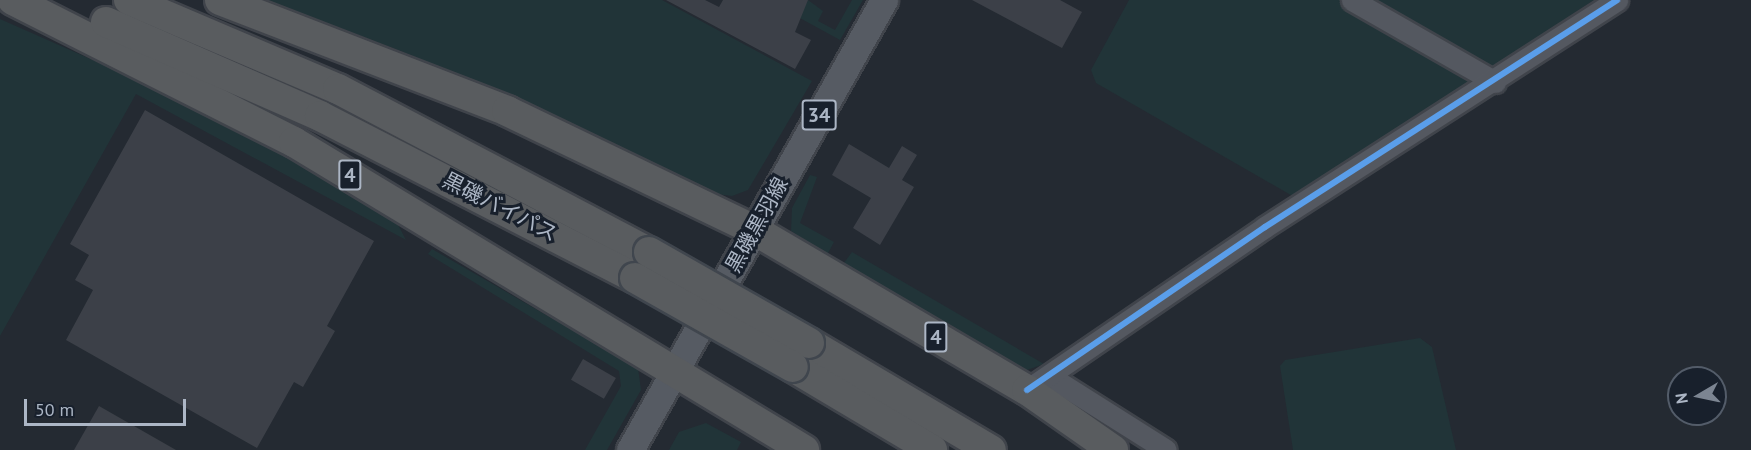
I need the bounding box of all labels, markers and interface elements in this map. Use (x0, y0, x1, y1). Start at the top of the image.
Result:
road number: 34 (801, 98, 837, 132)
road number: 4 (338, 158, 362, 192)
street label: 黒磯バイパス (438, 167, 562, 247)
street label: 黒磯黒羽線 (721, 173, 793, 277)
road number: 4 (924, 320, 948, 354)
north arrow (1667, 366, 1727, 426)
scale bar (27, 387, 189, 425)
text: N (1670, 392, 1692, 405)
text: 50 m (35, 398, 74, 421)

